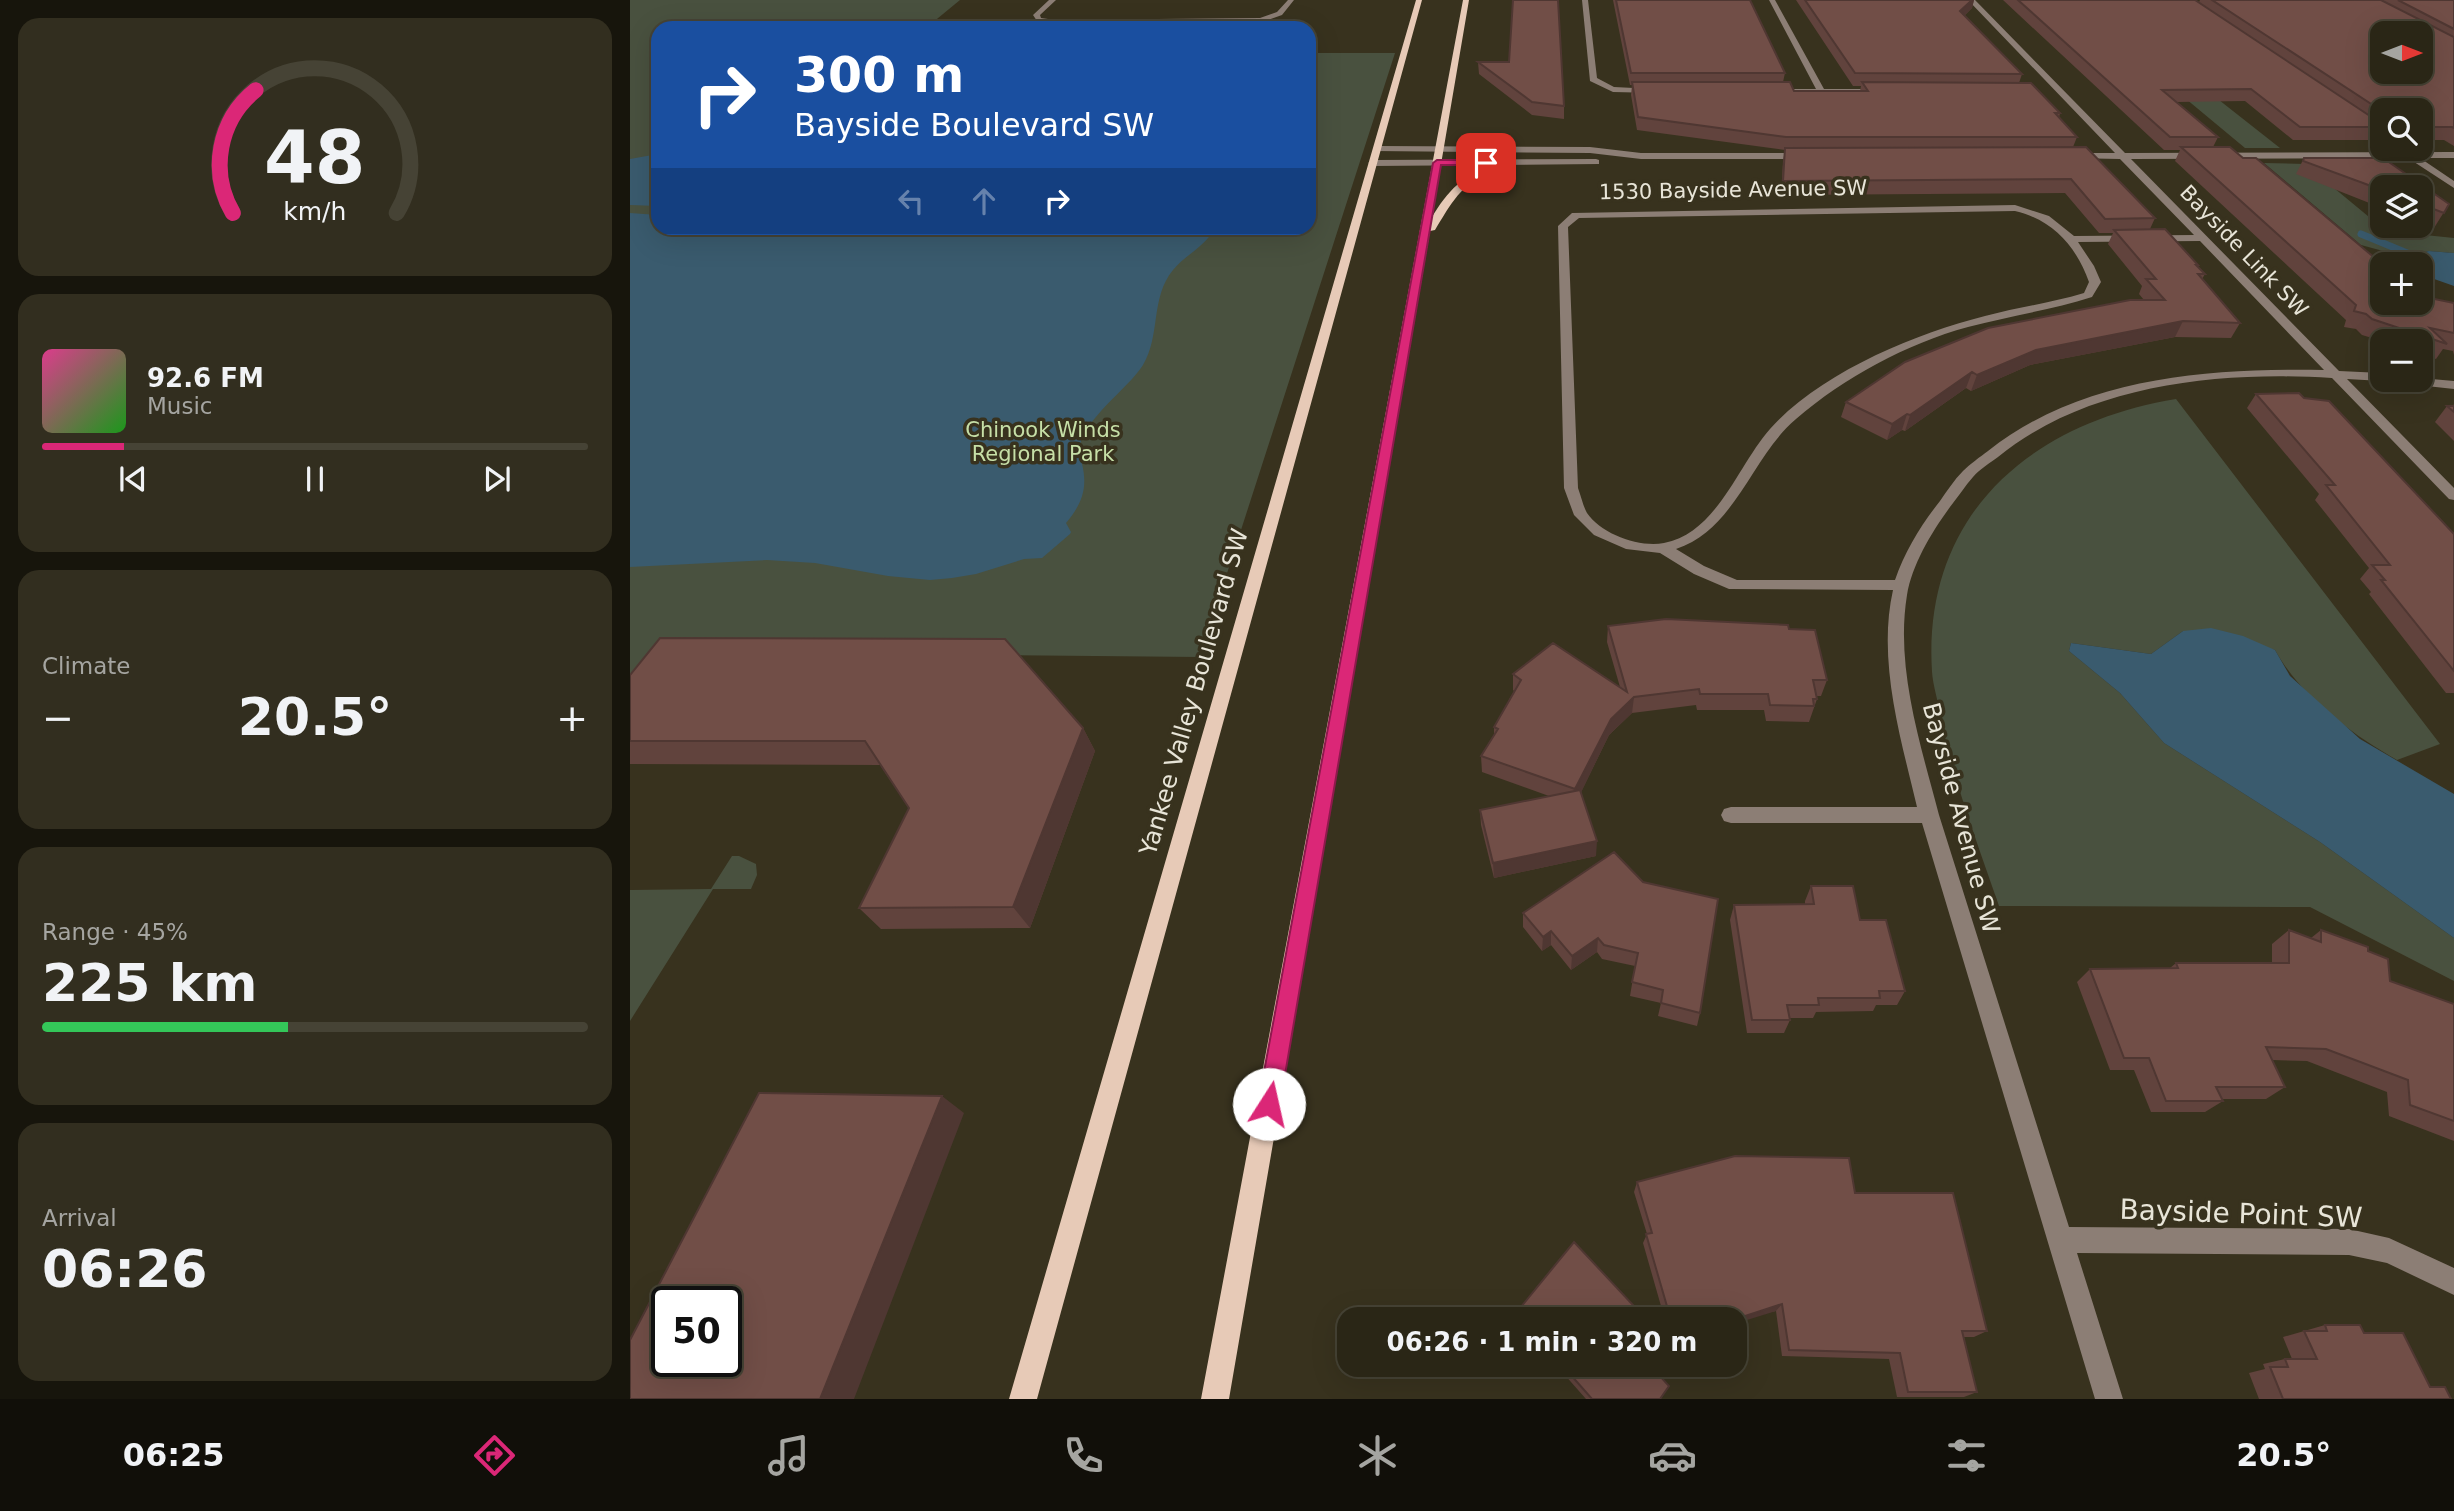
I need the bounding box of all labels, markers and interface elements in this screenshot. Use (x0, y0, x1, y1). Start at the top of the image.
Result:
north arrow (2370, 21, 2432, 84)
map controls (2370, 21, 2433, 392)
text: 300 m (794, 47, 964, 104)
icon: right (679, 49, 770, 140)
button: search (2370, 98, 2433, 161)
text: Bayside Boulevard SW (794, 106, 1154, 144)
text: 48 (264, 115, 366, 200)
pin (1456, 133, 1516, 193)
icon: arrive (1467, 144, 1505, 182)
button: layers (2370, 175, 2433, 238)
street label: 1530 Bayside Avenue SW (1599, 176, 1868, 204)
street label: Bayside Link SW (2175, 180, 2313, 322)
icon: left (892, 182, 930, 220)
icon: ahead (965, 182, 1003, 220)
icon: right (1038, 182, 1076, 220)
text: km/h (283, 197, 347, 226)
button: + (2370, 252, 2433, 315)
button: − (2370, 329, 2433, 392)
text: 92.6 FM (147, 363, 264, 393)
text: Music (147, 393, 212, 419)
park label: Chinook Winds Regional Park (965, 418, 1121, 466)
icon: previous (114, 460, 152, 498)
icon: pause (296, 460, 334, 498)
icon: next (478, 460, 516, 498)
street label: Yankee Valley Boulevard SW (1134, 525, 1254, 860)
text: Climate (42, 653, 131, 679)
text: 20.5° (238, 687, 392, 747)
text: − (42, 696, 74, 740)
text: + (556, 696, 588, 740)
street label: Bayside Avenue SW (1917, 699, 2005, 937)
text: Range · 45% (42, 919, 188, 945)
text: 225 km (42, 953, 257, 1013)
position arrow (1232, 1067, 1306, 1141)
street label: Bayside Point SW (2119, 1193, 2363, 1234)
text: Arrival (42, 1205, 117, 1231)
text: 06:26 (42, 1239, 208, 1299)
speed limit sign: 50 (651, 1286, 742, 1377)
text: 06:26 · 1 min · 320 m (1387, 1327, 1697, 1357)
icon: directions (470, 1431, 519, 1480)
icon: music (764, 1431, 813, 1480)
icon: phone (1059, 1431, 1108, 1480)
icon: climate (1353, 1431, 1402, 1480)
icon: car (1648, 1431, 1697, 1480)
icon: filters (1942, 1431, 1991, 1480)
text: 06:25 (123, 1436, 225, 1474)
text: 20.5° (2236, 1436, 2331, 1474)

